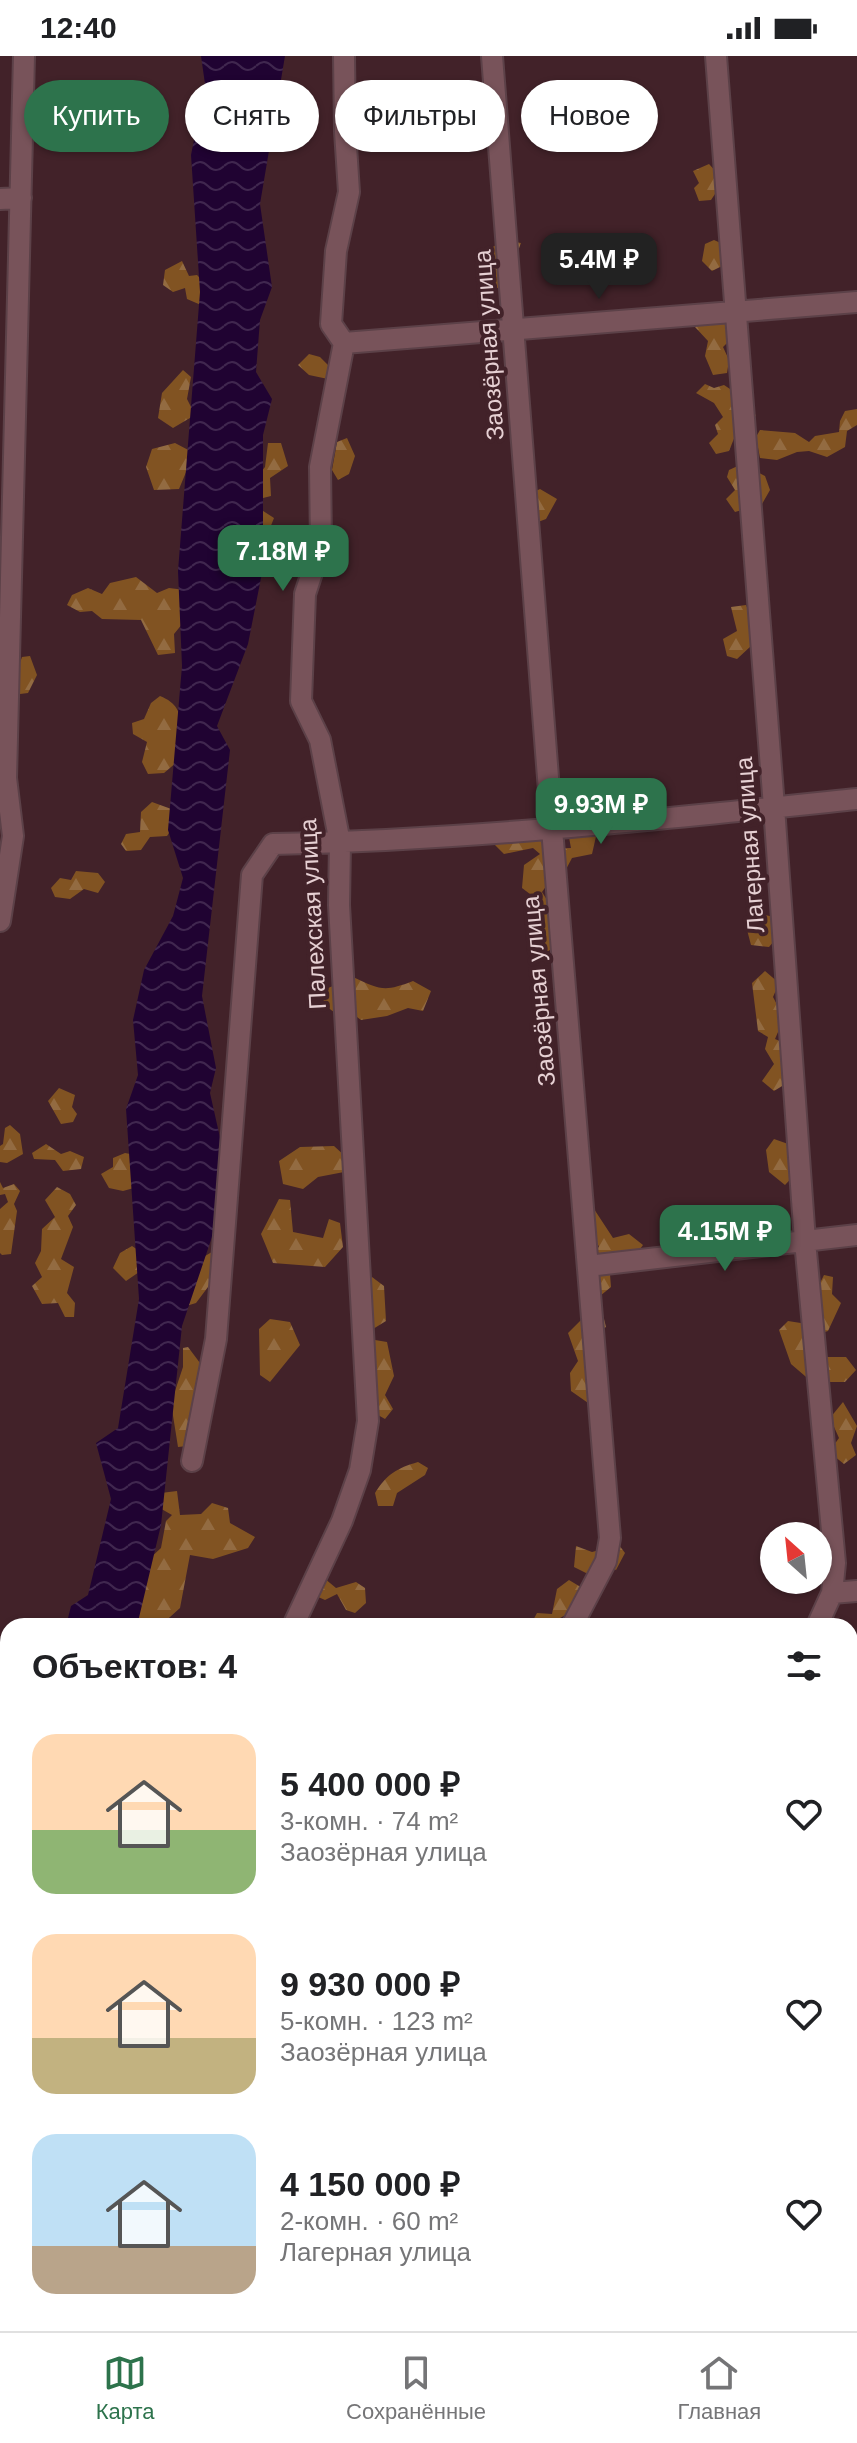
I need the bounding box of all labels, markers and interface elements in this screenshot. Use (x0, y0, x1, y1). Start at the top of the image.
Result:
text: 12:40 (40, 11, 117, 44)
chip: Купить (24, 80, 169, 152)
chip: Снять (185, 80, 319, 152)
chip: Фильтры (335, 80, 505, 152)
chip: Новое (521, 80, 658, 152)
pin: 5.4M ₽ (534, 233, 664, 301)
text: 5.4M ₽ (559, 244, 639, 274)
street label: Заозёрная улица (468, 248, 509, 441)
pin: 7.18M ₽ (209, 525, 357, 593)
text: 7.18M ₽ (236, 536, 330, 566)
street label: Лагерная улица (730, 756, 769, 934)
pin: 9.93M ₽ (527, 778, 675, 846)
text: 9.93M ₽ (554, 789, 648, 819)
street label: Палехская улица (294, 817, 331, 1010)
street label: Заозёрная улица (517, 894, 560, 1087)
pin: 4.15M ₽ (651, 1205, 799, 1273)
text: 4.15M ₽ (678, 1216, 772, 1246)
north arrow (760, 1522, 832, 1594)
map controls (760, 1522, 832, 1594)
icon: filters (782, 1644, 826, 1688)
text: Объектов: 4 (32, 1647, 237, 1685)
text: 5 400 000 ₽ (280, 1765, 461, 1803)
icon: home (96, 1766, 192, 1862)
icon: heart (782, 1792, 826, 1836)
text: 3-комн. · 74 m² (280, 1806, 458, 1836)
text: Заозёрная улица (280, 1837, 487, 1867)
text: 9 930 000 ₽ (280, 1965, 461, 2003)
icon: home (96, 1966, 192, 2062)
icon: heart (782, 1992, 826, 2036)
text: 5-комн. · 123 m² (280, 2006, 473, 2036)
text: Заозёрная улица (280, 2037, 487, 2067)
text: 4 150 000 ₽ (280, 2165, 461, 2203)
icon: home (96, 2166, 192, 2262)
icon: heart (782, 2192, 826, 2236)
text: 2-комн. · 60 m² (280, 2206, 458, 2236)
text: Лагерная улица (280, 2237, 471, 2267)
tab: Карта (96, 2351, 155, 2425)
tab: Сохранённые (346, 2351, 486, 2425)
tab: Главная (678, 2351, 761, 2425)

